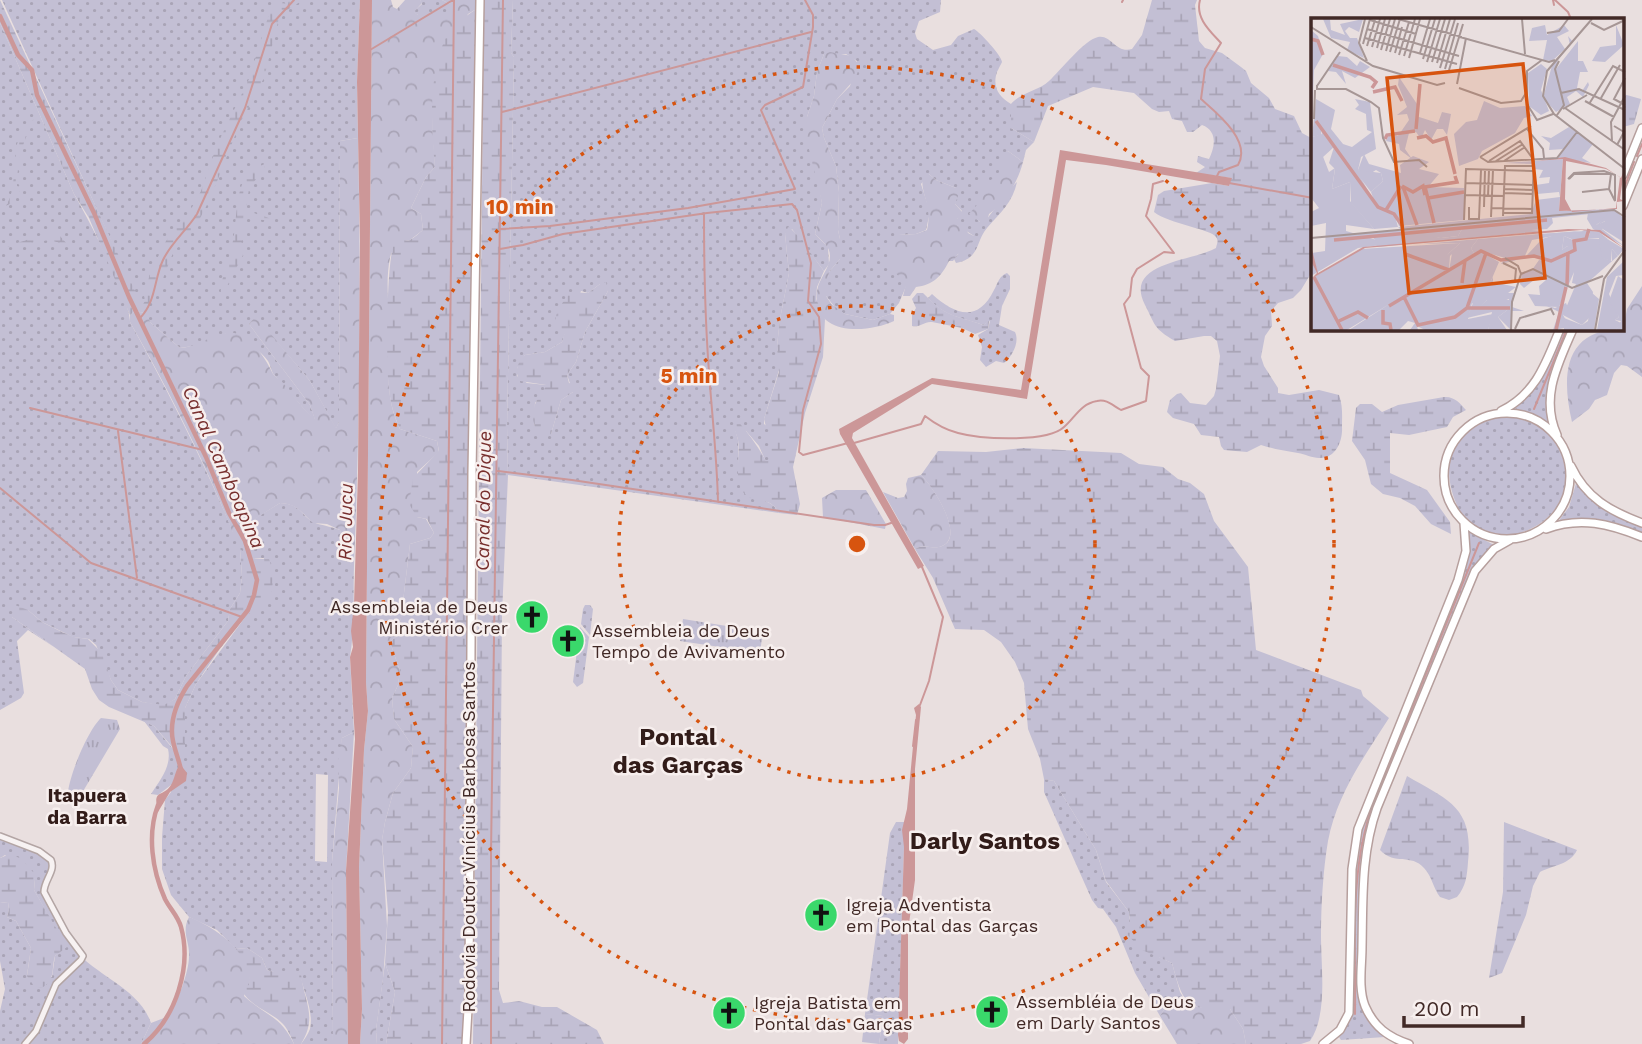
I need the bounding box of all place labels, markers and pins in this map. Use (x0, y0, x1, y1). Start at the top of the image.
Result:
centre of rings (845, 532, 869, 556)
place label: Assembleia de Deus Ministério Crer (330, 596, 508, 638)
church icon: Assembleia de Deus Ministério Crer (513, 598, 551, 636)
place label: Assembleia de Deus Tempo de Avivamento (592, 620, 785, 662)
church icon: Assembleia de Deus Tempo de Avivamento (549, 622, 587, 660)
place label: Igreja Adventista em Pontal das Garças (846, 894, 1038, 936)
church icon: Igreja Adventista em Pontal das Garças (802, 896, 840, 934)
place label: Assembléia de Deus em Darly Santos (1016, 991, 1194, 1033)
place label: Igreja Batista em Pontal das Garças (754, 992, 913, 1034)
church icon: Assembléia de Deus em Darly Santos (973, 993, 1011, 1031)
church icon: Igreja Batista em Pontal das Garças (710, 994, 748, 1032)

